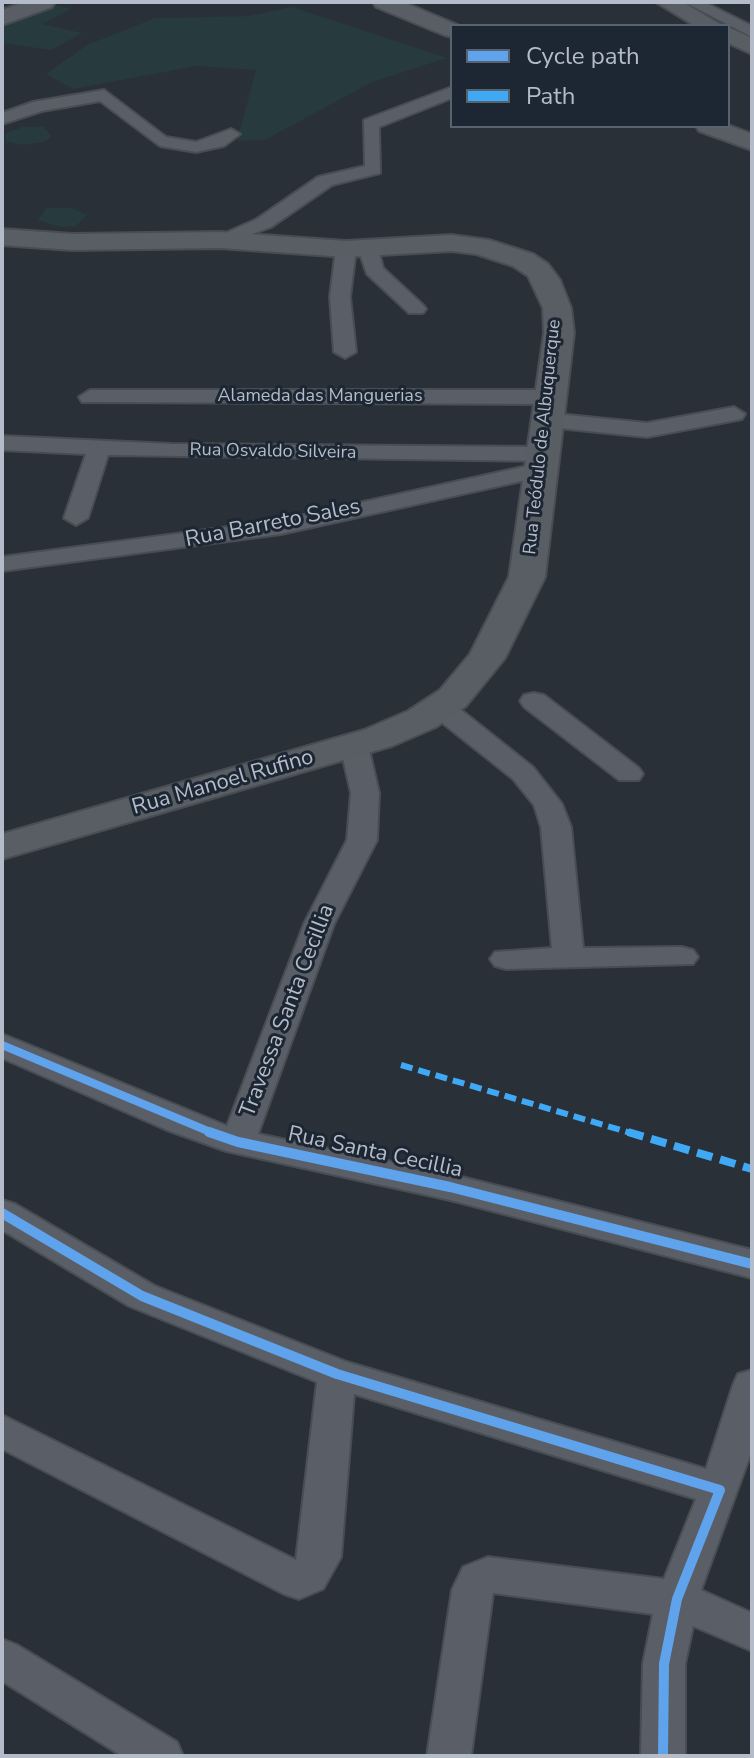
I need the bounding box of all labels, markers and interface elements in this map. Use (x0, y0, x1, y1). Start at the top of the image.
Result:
legend (450, 24, 730, 128)
text: Cycle path (526, 40, 640, 72)
text: Path (526, 80, 575, 112)
street label: Rua Teódulo de Albuquerque (520, 318, 566, 556)
street label: Alameda das Manguerias (217, 386, 423, 408)
street label: Rua Osvaldo Silveira (189, 440, 357, 464)
street label: Rua Barreto Sales (183, 494, 363, 554)
street label: Rua Manoel Rufino (129, 744, 317, 822)
street label: Travessa Santa Cecillia (235, 901, 341, 1121)
street label: Rua Santa Cecillia (285, 1122, 465, 1184)

